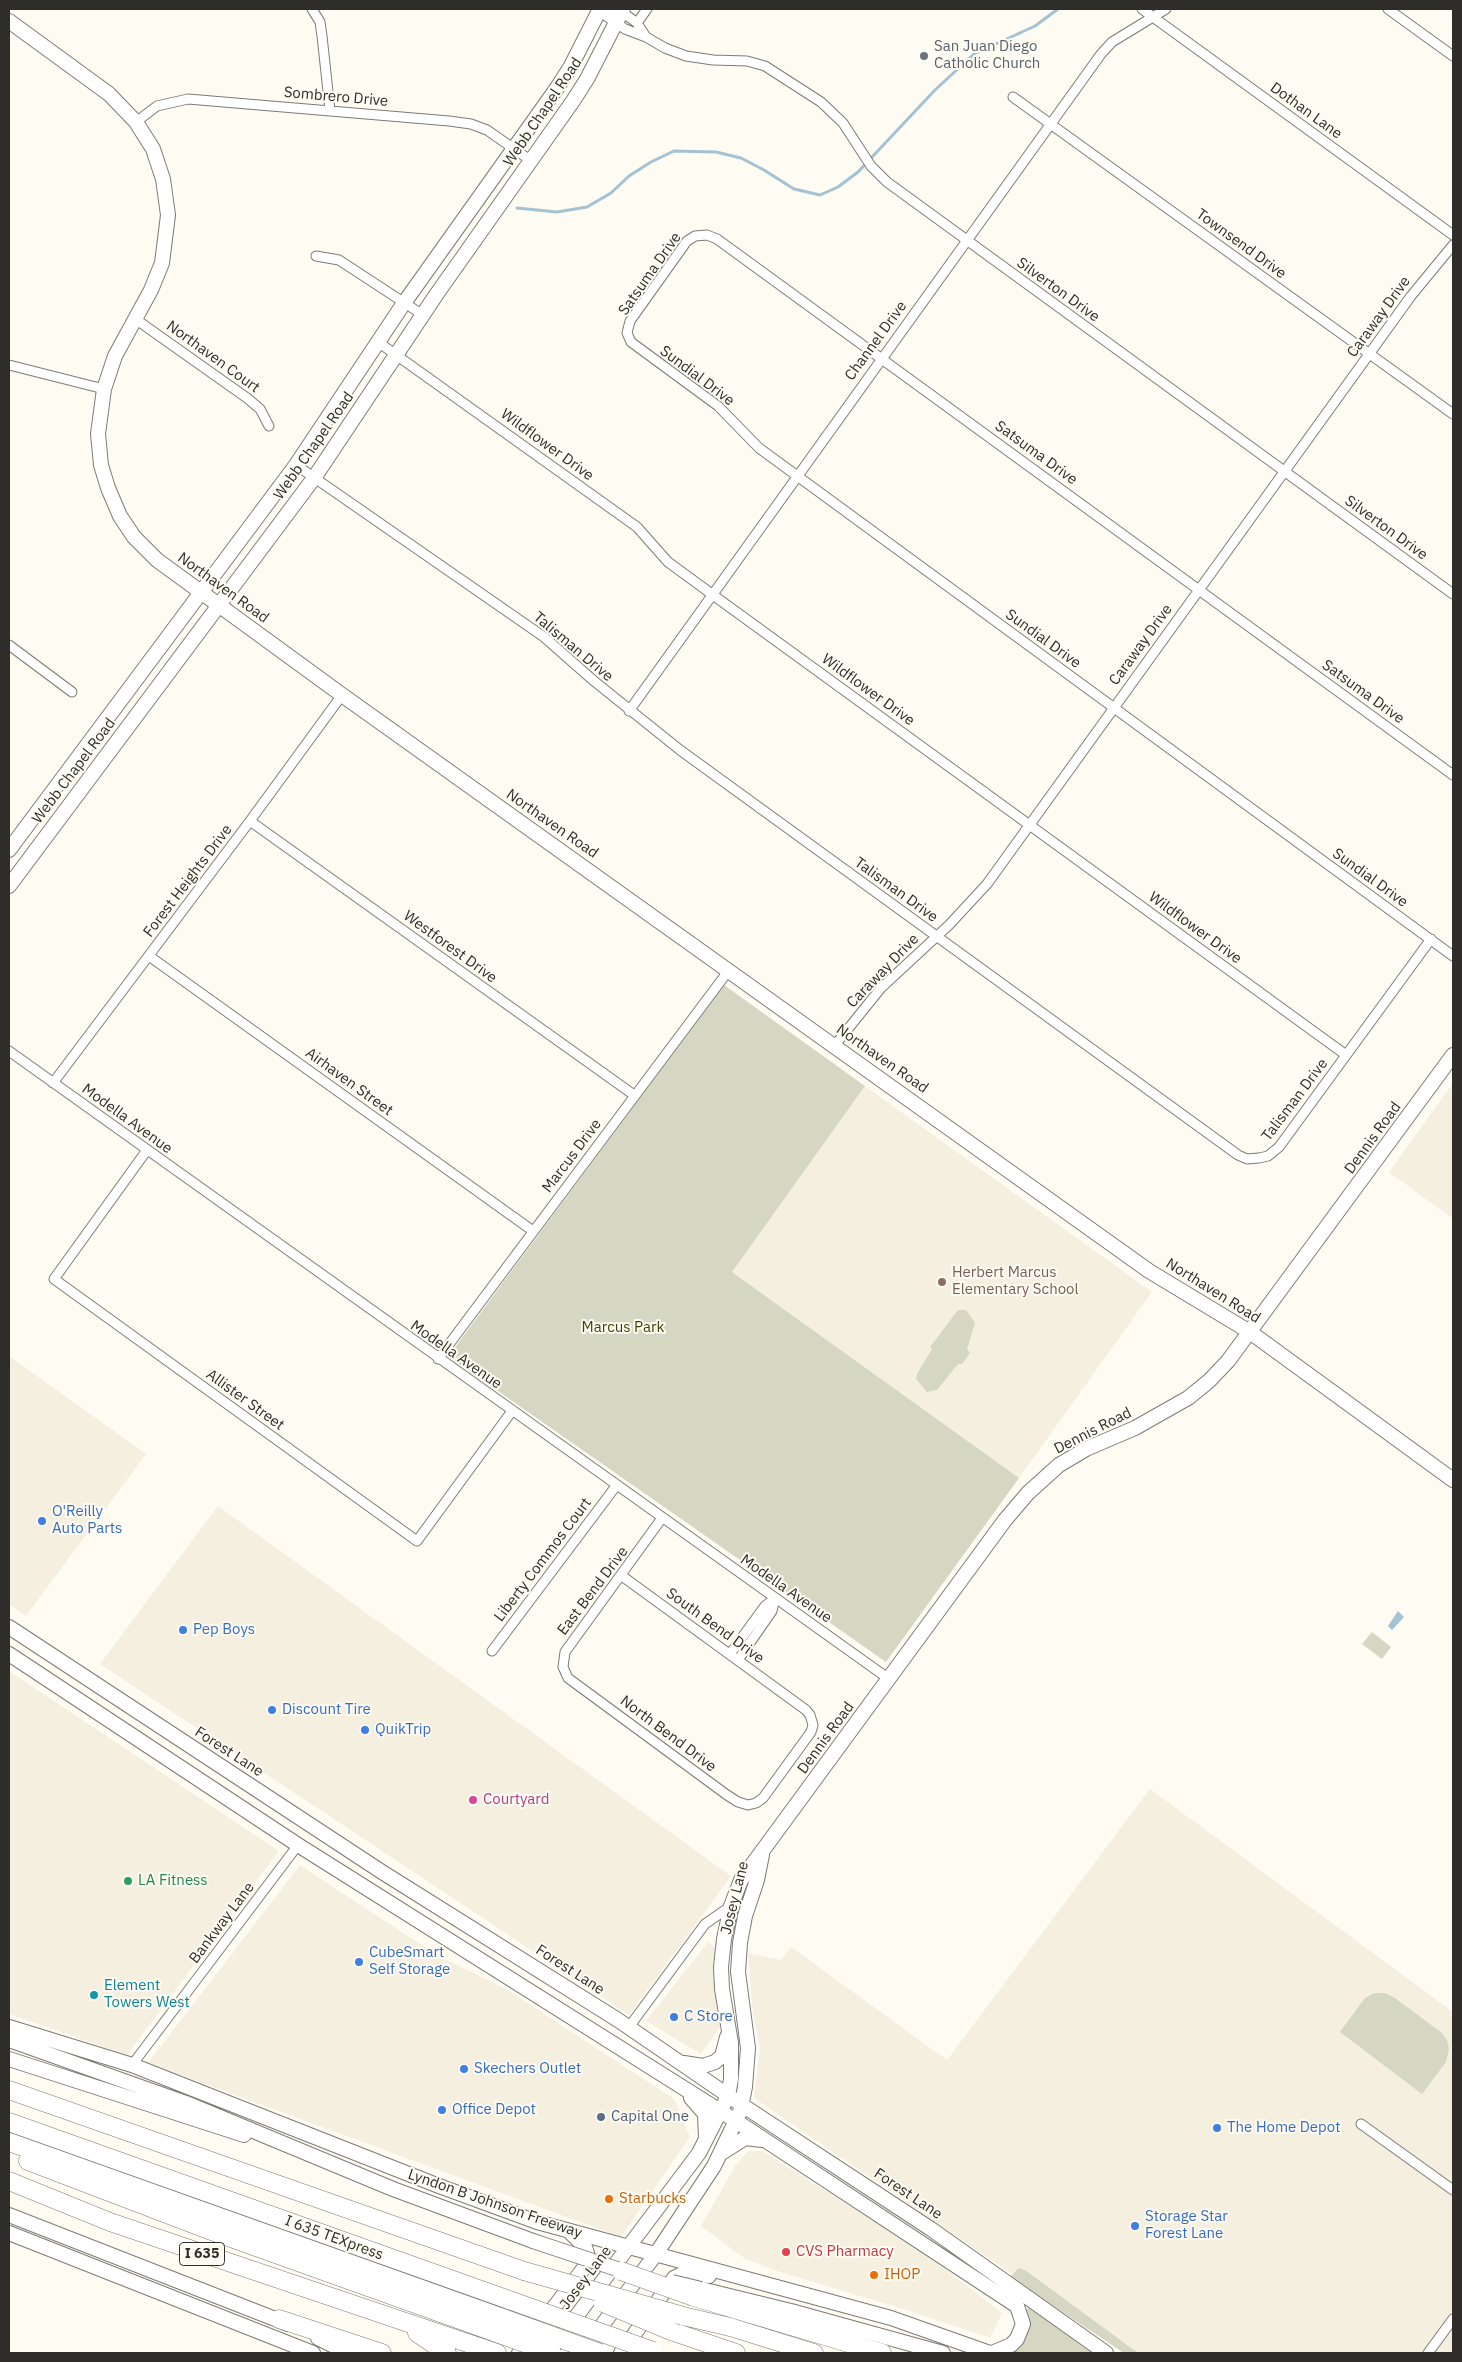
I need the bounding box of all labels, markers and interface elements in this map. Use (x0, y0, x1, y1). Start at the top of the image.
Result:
place label: San Juan Diego Catholic Church (934, 38, 1040, 73)
marker: San Juan Diego Catholic Church (918, 50, 930, 62)
street label: Webb Chapel Road (500, 54, 586, 170)
street label: Dothan Lane (1266, 79, 1346, 143)
street label: Sombrero Drive (283, 83, 389, 111)
street label: Townsend Drive (1192, 205, 1290, 283)
street label: Satsuma Drive (615, 229, 685, 319)
street label: Silverton Drive (1013, 254, 1103, 326)
street label: Caraway Drive (1344, 273, 1414, 361)
street label: Channel Drive (841, 298, 911, 384)
street label: Northaven Court (163, 317, 263, 397)
street label: Sundial Drive (656, 342, 738, 410)
street label: Webb Chapel Road (270, 389, 358, 503)
street label: Wildflower Drive (497, 405, 597, 485)
street label: Satsuma Drive (991, 417, 1081, 489)
street label: Silverton Drive (1341, 492, 1431, 564)
street label: Northaven Road (174, 549, 272, 627)
street label: Caraway Drive (1106, 601, 1176, 689)
street label: Sundial Drive (1002, 606, 1084, 672)
street label: Talisman Drive (529, 608, 617, 686)
street label: Wildflower Drive (818, 650, 918, 730)
street label: Satsuma Drive (1318, 656, 1408, 728)
street label: Webb Chapel Road (29, 715, 119, 827)
street label: Northaven Road (502, 786, 602, 862)
street label: Forest Heights Drive (140, 821, 236, 941)
street label: Sundial Drive (1329, 845, 1411, 911)
street label: Talisman Drive (851, 854, 941, 926)
street label: Wildflower Drive (1145, 888, 1245, 968)
street label: Westforest Drive (400, 907, 500, 987)
street label: Caraway Drive (843, 930, 923, 1012)
street label: Northaven Road (832, 1021, 932, 1097)
street label: Airhaven Street (302, 1044, 396, 1120)
street label: Talisman Drive (1258, 1055, 1332, 1145)
street label: Modella Avenue (78, 1080, 176, 1158)
street label: Dennis Road (1341, 1099, 1405, 1177)
street label: Marcus Drive (539, 1116, 605, 1196)
street label: Northaven Road (1162, 1255, 1264, 1327)
place label: Herbert Marcus Elementary School (952, 1264, 1079, 1299)
marker: Herbert Marcus Elementary School (936, 1276, 948, 1288)
street label: Modella Avenue (407, 1317, 505, 1393)
park label: Marcus Park (582, 1319, 664, 1337)
street label: Allister Street (202, 1366, 288, 1434)
street label: Dennis Road (1051, 1404, 1135, 1458)
street label: Liberty Commos Court (491, 1495, 595, 1625)
place label: O'Reilly Auto Parts (52, 1503, 122, 1538)
marker: O'Reilly Auto Parts (36, 1515, 48, 1527)
street label: East Bend Drive (554, 1543, 632, 1639)
street label: Modella Avenue (737, 1551, 835, 1627)
street label: South Bend Drive (663, 1584, 767, 1668)
place label: Pep Boys (193, 1621, 255, 1639)
marker: Pep Boys (177, 1624, 189, 1636)
street label: North Bend Drive (616, 1692, 720, 1776)
street label: Dennis Road (794, 1699, 858, 1777)
place label: Discount Tire (282, 1701, 371, 1719)
marker: Discount Tire (266, 1704, 278, 1716)
place label: QuikTrip (375, 1721, 431, 1739)
street label: Forest Lane (191, 1723, 267, 1781)
marker: QuikTrip (359, 1724, 371, 1736)
place label: Courtyard (483, 1791, 549, 1809)
marker: Courtyard (467, 1794, 479, 1806)
street label: Josey Lane (717, 1860, 753, 1936)
place label: LA Fitness (138, 1872, 208, 1890)
marker: LA Fitness (122, 1875, 134, 1887)
street label: Bankway Lane (186, 1879, 258, 1967)
street label: Forest Lane (532, 1941, 608, 1999)
place label: CubeSmart Self Storage (369, 1944, 450, 1979)
marker: CubeSmart Self Storage (353, 1956, 365, 1968)
place label: Element Towers West (104, 1977, 190, 2012)
marker: Element Towers West (88, 1989, 100, 2001)
place label: C Store (684, 2008, 733, 2026)
marker: C Store (668, 2011, 680, 2023)
place label: Skechers Outlet (474, 2060, 581, 2078)
marker: Skechers Outlet (458, 2063, 470, 2075)
place label: Office Depot (452, 2101, 536, 2119)
marker: Office Depot (436, 2104, 448, 2116)
place label: Capital One (611, 2108, 689, 2126)
marker: Capital One (595, 2111, 607, 2123)
place label: The Home Depot (1227, 2119, 1340, 2137)
marker: The Home Depot (1211, 2122, 1223, 2134)
street label: Forest Lane (870, 2165, 946, 2223)
street label: Lyndon B Johnson Freeway (406, 2166, 584, 2242)
place label: Starbucks (619, 2190, 686, 2208)
marker: Starbucks (603, 2193, 615, 2205)
place label: Storage Star Forest Lane (1145, 2208, 1228, 2243)
street label: I 635 TEXpress (282, 2212, 386, 2264)
marker: Storage Star Forest Lane (1129, 2220, 1141, 2232)
road number: I 635 (180, 2242, 224, 2266)
street label: Josey Lane (556, 2243, 616, 2313)
place label: CVS Pharmacy (796, 2243, 894, 2261)
marker: CVS Pharmacy (780, 2246, 792, 2258)
place label: IHOP (884, 2266, 920, 2284)
marker: IHOP (868, 2269, 880, 2281)

